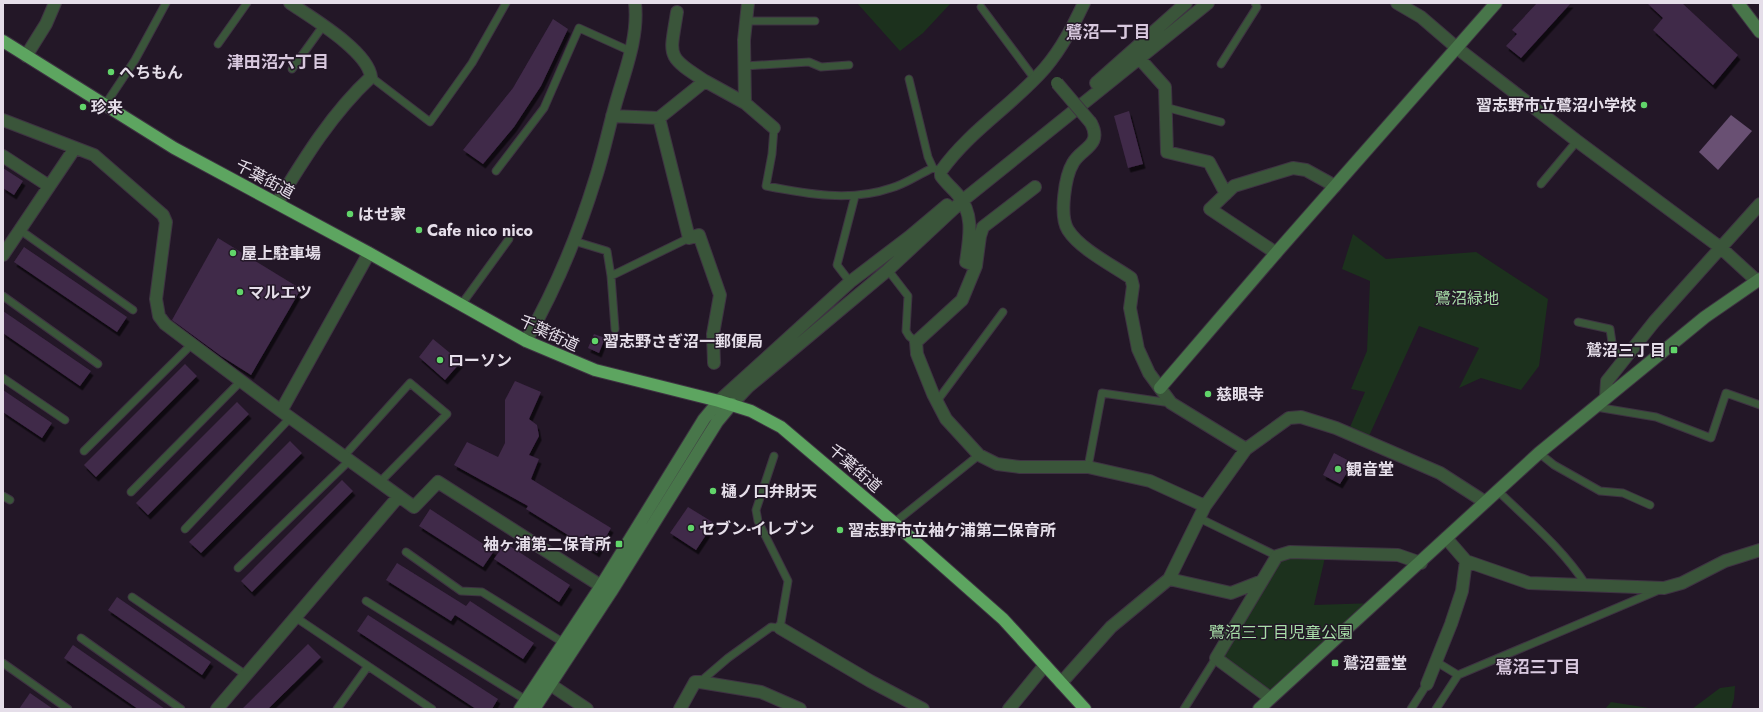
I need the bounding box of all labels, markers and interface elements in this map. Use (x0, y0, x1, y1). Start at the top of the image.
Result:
district label: 鷺沼一丁目 (1066, 20, 1151, 44)
district label: 津田沼六丁目 (227, 50, 329, 74)
place label: へちもん (119, 61, 183, 84)
marker: へちもん (106, 67, 116, 77)
place label: 習志野市立鷺沼小学校 (1476, 94, 1636, 117)
place label: 珍来 (91, 96, 123, 119)
marker: 習志野市立鷺沼小学校 (1639, 100, 1649, 110)
marker: 珍来 (78, 102, 88, 112)
street label: 千葉街道 (231, 154, 299, 204)
place label: はせ家 (358, 203, 406, 226)
marker: はせ家 (345, 209, 355, 219)
place label: Cafe nico nico (427, 219, 533, 242)
marker: Cafe nico nico (414, 225, 424, 235)
place label: 屋上駐車場 (241, 242, 321, 265)
marker: 屋上駐車場 (228, 248, 238, 258)
place label: マルエツ (248, 281, 312, 304)
marker: マルエツ (235, 287, 245, 297)
park label: 鷺沼緑地 (1435, 287, 1499, 310)
street label: 千葉街道 (515, 309, 583, 357)
place label: 習志野さぎ沼一郵便局 (603, 330, 763, 353)
marker: 習志野さぎ沼一郵便局 (590, 336, 600, 346)
place label: 鷲沼三丁目 (1586, 339, 1666, 362)
marker: 鷲沼三丁目 (1669, 345, 1679, 355)
place label: ローソン (448, 349, 512, 372)
marker: ローソン (435, 355, 445, 365)
place label: 慈眼寺 (1216, 383, 1264, 406)
marker: 慈眼寺 (1203, 389, 1213, 399)
street label: 千葉街道 (823, 438, 887, 498)
place label: 観音堂 (1346, 458, 1394, 481)
marker: 観音堂 (1333, 464, 1343, 474)
place label: 樋ノ口弁財天 (721, 480, 817, 503)
marker: 樋ノ口弁財天 (708, 486, 718, 496)
place label: セブン-イレブン (699, 517, 815, 540)
place label: 習志野市立袖ケ浦第二保育所 (848, 519, 1056, 542)
marker: セブン-イレブン (686, 523, 696, 533)
marker: 習志野市立袖ケ浦第二保育所 (835, 525, 845, 535)
place label: 袖ヶ浦第二保育所 (483, 533, 611, 556)
marker: 袖ヶ浦第二保育所 (614, 539, 624, 549)
park label: 鷺沼三丁目児童公園 (1209, 621, 1353, 644)
place label: 鷲沼霊堂 (1343, 652, 1407, 675)
district label: 鷺沼三丁目 (1496, 655, 1581, 679)
marker: 鷲沼霊堂 (1330, 658, 1340, 668)

